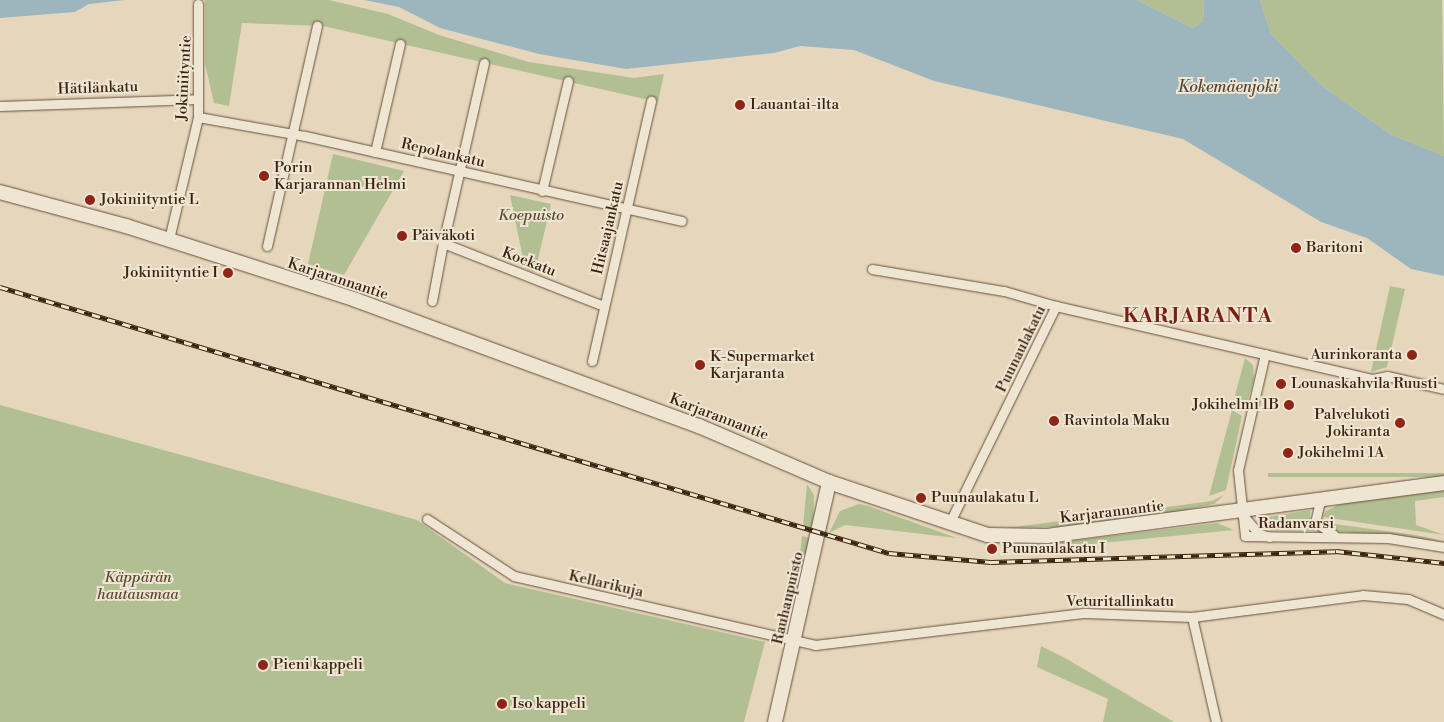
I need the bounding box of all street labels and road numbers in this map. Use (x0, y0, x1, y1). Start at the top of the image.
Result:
street label: Jokiniityntie (173, 35, 195, 121)
street label: Hätilänkatu (57, 78, 139, 98)
street label: Repolankatu (399, 135, 487, 171)
street label: Hitsaajankatu (589, 180, 627, 276)
street label: Koekatu (499, 243, 559, 281)
street label: Karjarannantie (285, 254, 391, 304)
street label: Puunaulakatu (992, 303, 1050, 395)
street label: Karjarannantie (667, 390, 771, 444)
street label: Karjarannantie (1059, 497, 1165, 527)
street label: Radanvarsi (1258, 515, 1334, 533)
street label: Rauhanpuisto (769, 550, 807, 646)
street label: Kellarikuja (567, 567, 645, 601)
street label: Veturitallinkatu (1066, 593, 1174, 611)

